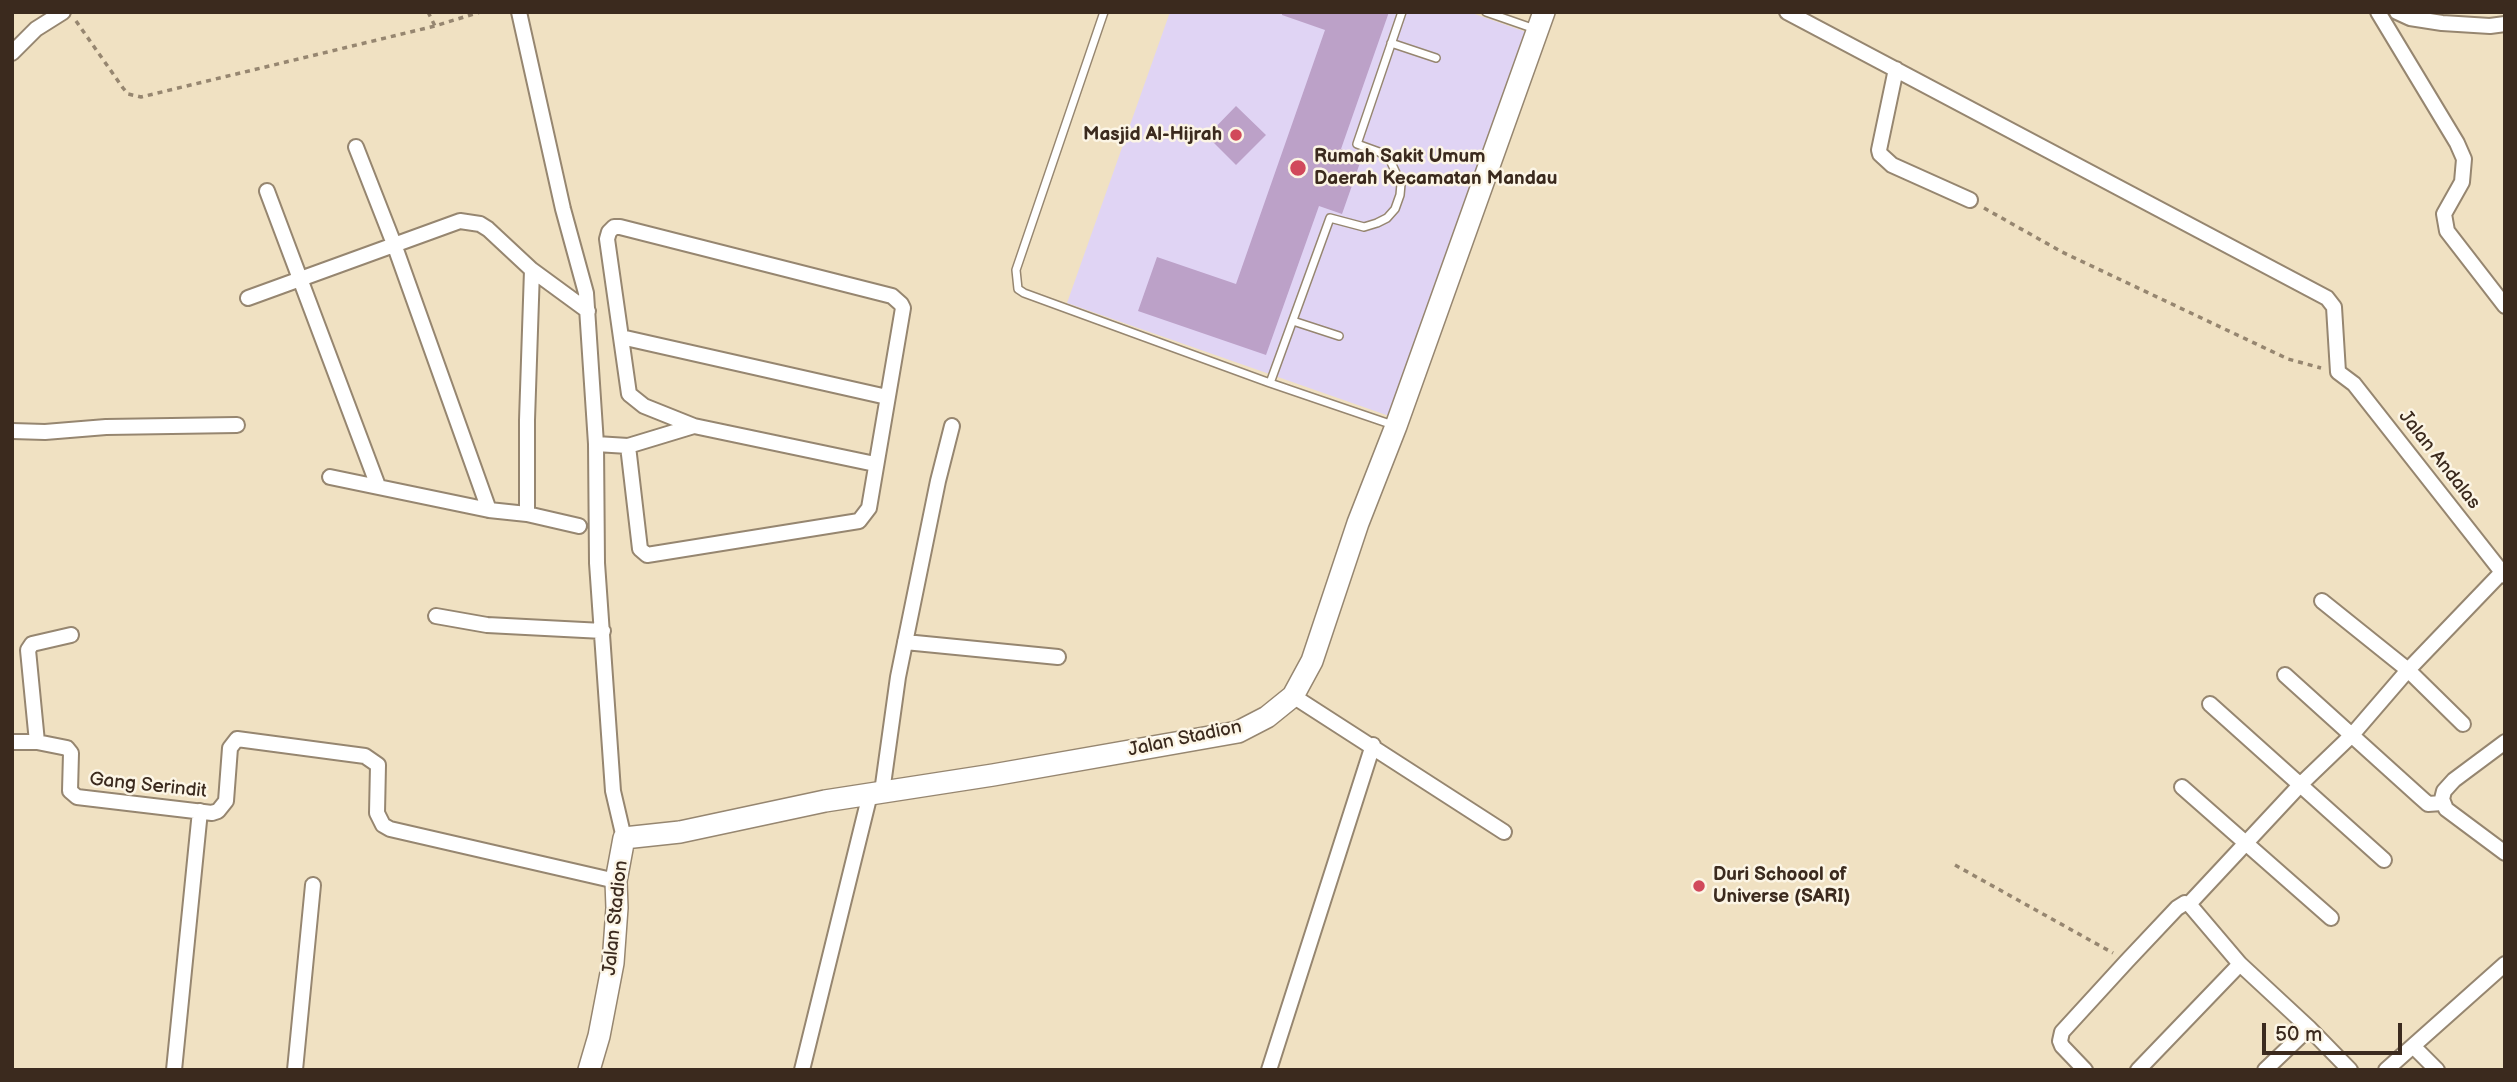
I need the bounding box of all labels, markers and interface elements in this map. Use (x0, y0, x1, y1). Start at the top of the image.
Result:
place label: Masjid Al-Hijrah (1083, 124, 1222, 146)
marker: Masjid Al-Hijrah (1228, 127, 1244, 143)
place label: Rumah Sakit Umum Daerah Kecamatan Mandau (1314, 146, 1557, 190)
marker: Rumah Sakit Umum Daerah Kecamatan Mandau (1288, 158, 1308, 178)
street label: Jalan Andalas (2393, 406, 2485, 514)
street label: Jalan Stadion (1126, 716, 1244, 762)
street label: Gang Serindit (88, 769, 208, 803)
street label: Jalan Stadion (599, 859, 633, 977)
place label: Duri Schoool of Universe (SARI) (1713, 864, 1850, 908)
marker: Duri Schoool of Universe (SARI) (1691, 878, 1707, 894)
scale bar (2265, 1009, 2405, 1052)
text: 50 m (2275, 1022, 2322, 1047)

